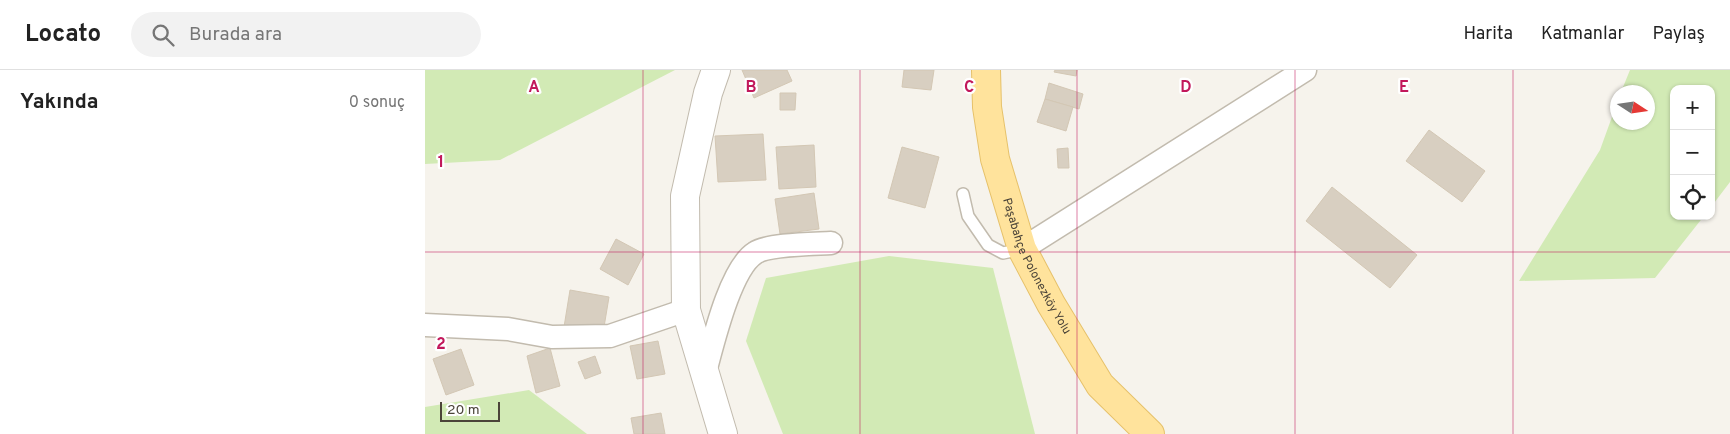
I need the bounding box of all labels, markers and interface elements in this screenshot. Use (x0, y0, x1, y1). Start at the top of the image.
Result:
search box (131, 12, 481, 57)
text: Locato (25, 20, 101, 50)
icon: search (149, 21, 177, 49)
text: Burada ara (189, 23, 282, 47)
text: Harita (1464, 23, 1513, 46)
text: Katmanlar (1541, 23, 1624, 46)
text: Paylaş (1652, 23, 1705, 46)
text: A (528, 78, 540, 98)
text: B (745, 78, 757, 98)
text: C (964, 78, 974, 98)
text: D (1180, 78, 1192, 98)
text: E (1399, 78, 1409, 98)
north arrow (1610, 85, 1655, 130)
map controls (1670, 85, 1715, 220)
button: + (1670, 85, 1715, 130)
text: Yakında (20, 89, 99, 116)
text: 0 sonuç (349, 93, 405, 113)
button: − (1670, 130, 1715, 175)
text: 1 (438, 153, 444, 173)
button: locate (1670, 175, 1715, 220)
street label: Paşabahçe Polonezköy Yolu (998, 196, 1074, 338)
text: 2 (436, 335, 446, 355)
scale bar (440, 399, 500, 422)
text: 20 m (447, 402, 480, 419)

